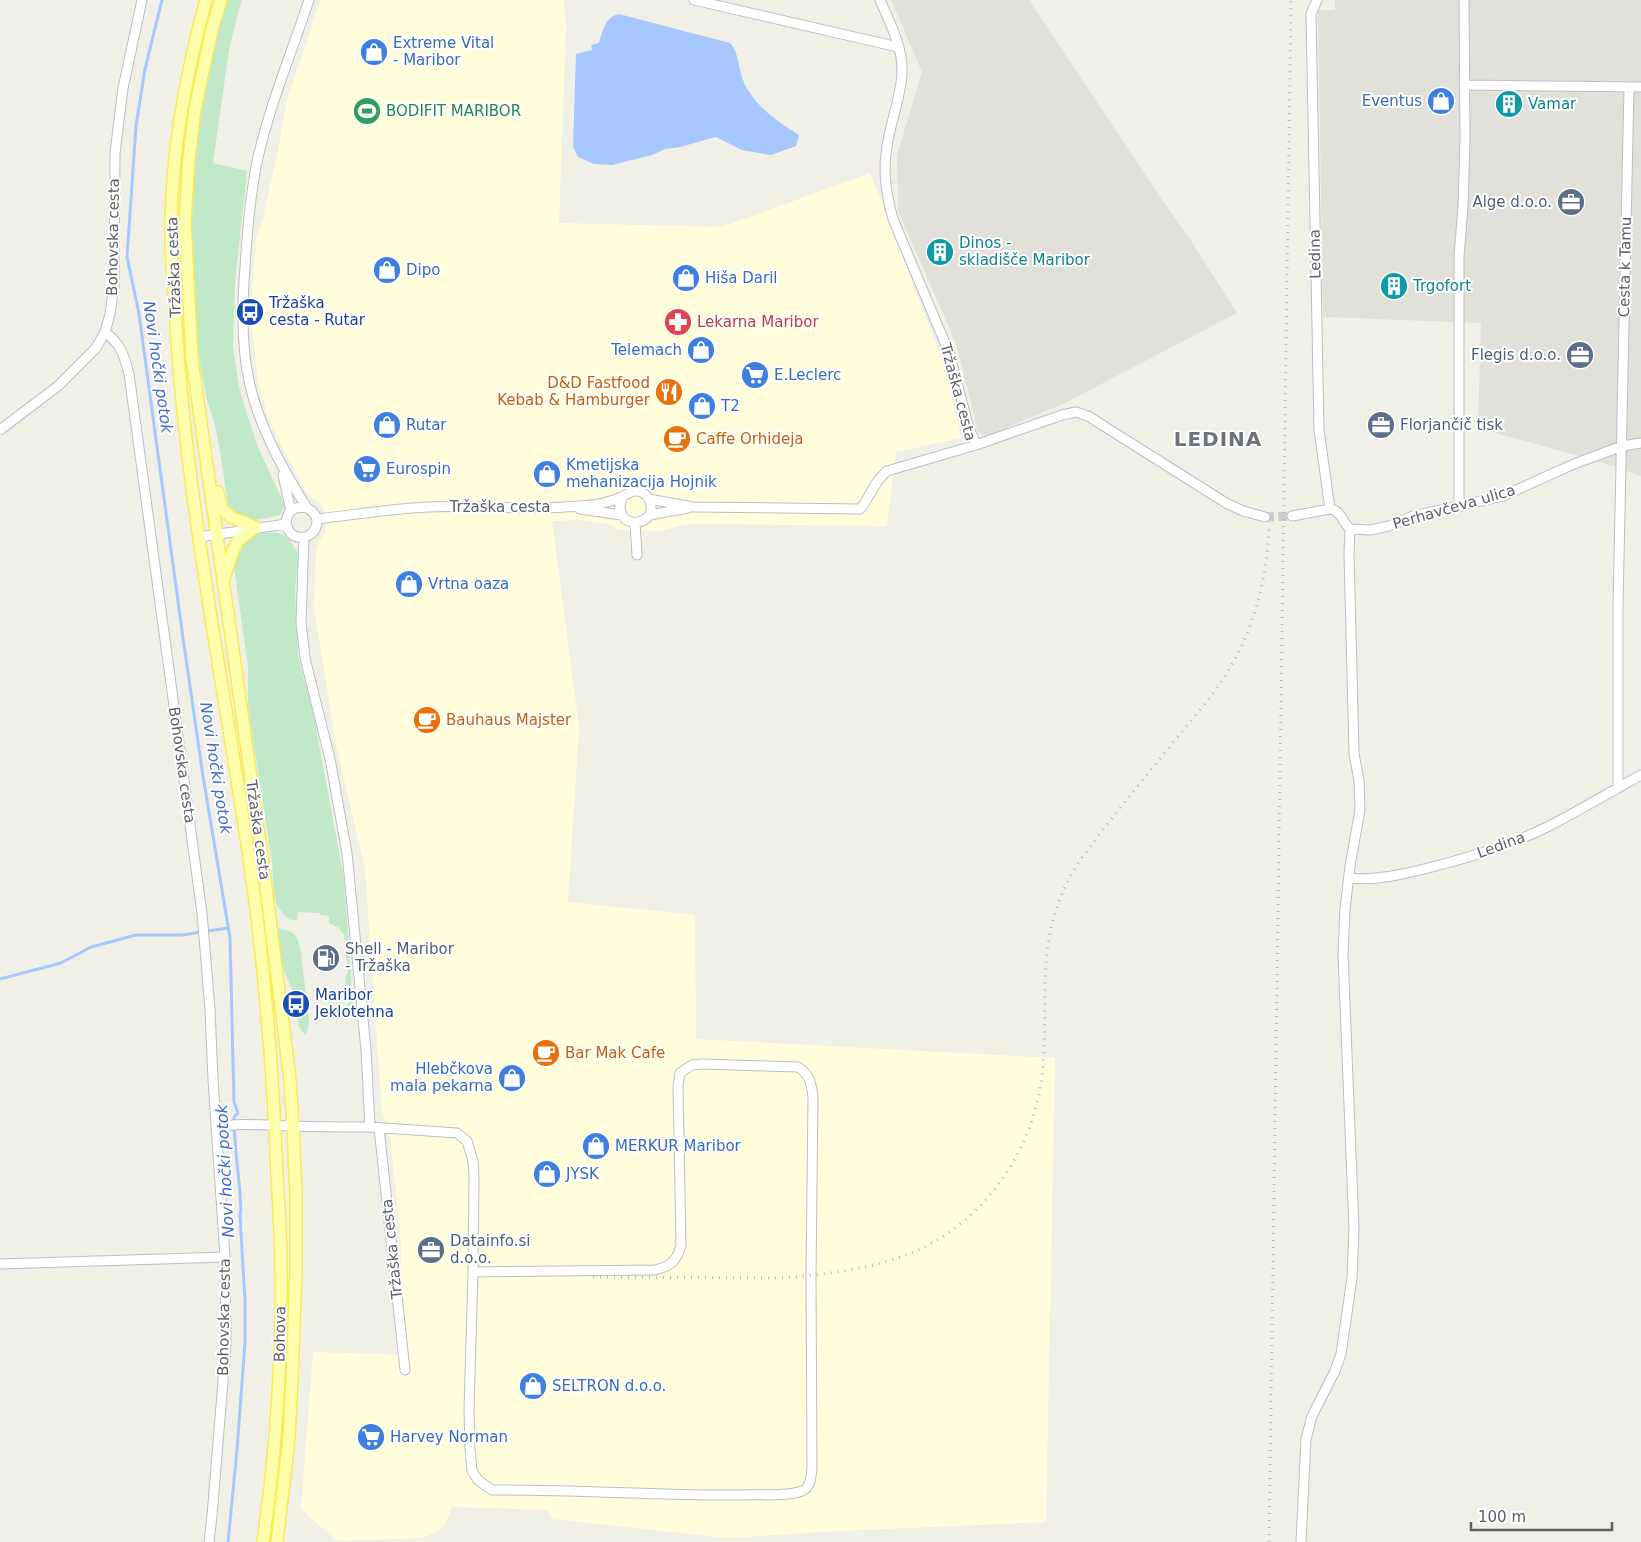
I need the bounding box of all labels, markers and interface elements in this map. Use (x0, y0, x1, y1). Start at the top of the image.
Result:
place label: Extreme Vital - Maribor (393, 34, 494, 69)
shop icon: Extreme Vital - Maribor (359, 37, 389, 67)
shop icon: Eventus (1426, 86, 1456, 116)
building icon: Vamar (1494, 89, 1524, 119)
place label: Eventus (1362, 92, 1422, 110)
place label: Vamar (1528, 95, 1577, 113)
sports icon: BODIFIT MARIBOR (352, 96, 382, 126)
place label: BODIFIT MARIBOR (386, 102, 521, 120)
street label: Bohovska cesta (103, 178, 123, 296)
office icon: Alge d.o.o. (1556, 187, 1586, 217)
place label: Alge d.o.o. (1472, 193, 1552, 211)
street label: Tržaška cesta (163, 216, 185, 319)
street label: Cesta k Tamu (1615, 216, 1635, 318)
street label: Ledina (1306, 229, 1324, 279)
place label: Dinos - skladišče Maribor (959, 234, 1091, 269)
building icon: Dinos - skladišče Maribor (925, 237, 955, 267)
shop icon: Dipo (372, 255, 402, 285)
place label: Dipo (406, 261, 440, 279)
shop icon: Hiša Daril (671, 263, 701, 293)
place label: Hiša Daril (705, 269, 777, 287)
building icon: Trgofort (1379, 271, 1409, 301)
place label: Trgofort (1412, 277, 1471, 295)
place label: Tržaška cesta - Rutar (268, 294, 366, 329)
bus stop icon: Tržaška cesta - Rutar (235, 297, 265, 327)
water label: Novi hočki potok (139, 300, 177, 435)
pharmacy icon: Lekarna Maribor (663, 307, 693, 337)
place label: Lekarna Maribor (697, 313, 819, 331)
shop icon: Telemach (686, 335, 716, 365)
street label: Tržaška cesta (936, 340, 980, 443)
office icon: Flegis d.o.o. (1565, 340, 1595, 370)
place label: Telemach (610, 341, 682, 359)
place label: Flegis d.o.o. (1471, 346, 1561, 364)
supermarket icon: E.Leclerc (740, 360, 770, 390)
place label: E.Leclerc (774, 366, 841, 384)
place label: D&D Fastfood Kebab & Hamburger (497, 374, 651, 409)
restaurant icon: D&D Fastfood Kebab & Hamburger (654, 377, 684, 407)
shop icon: T2 (687, 391, 717, 421)
place label: T2 (720, 397, 740, 415)
shop icon: Rutar (372, 410, 402, 440)
office icon: Florjančič tisk (1366, 410, 1396, 440)
place label: Rutar (406, 416, 447, 434)
place label: Florjančič tisk (1400, 416, 1503, 434)
cafe icon: Caffe Orhideja (662, 424, 692, 454)
district label: LEDINA (1174, 427, 1262, 451)
place label: Caffe Orhideja (696, 430, 804, 448)
supermarket icon: Eurospin (352, 454, 382, 484)
place label: Kmetijska mehanizacija Hojnik (566, 456, 717, 491)
shop icon: Kmetijska mehanizacija Hojnik (532, 459, 562, 489)
place label: Eurospin (386, 460, 451, 478)
street label: Perhavčeva ulica (1391, 481, 1517, 533)
street label: Tržaška cesta (449, 498, 550, 516)
shop icon: Vrtna oaza (394, 569, 424, 599)
place label: Vrtna oaza (428, 575, 509, 593)
water label: Novi hočki potok (196, 701, 236, 836)
cafe icon: Bauhaus Majster (412, 705, 442, 735)
street label: Bohovska cesta (165, 706, 199, 824)
place label: Bauhaus Majster (446, 711, 572, 729)
street label: Tržaška cesta (242, 778, 274, 881)
street label: Ledina (1475, 828, 1527, 862)
place label: Shell - Maribor - Tržaška (345, 940, 455, 975)
fuel station icon: Shell - Maribor - Tržaška (311, 943, 341, 973)
place label: Maribor Jeklotehna (314, 986, 394, 1021)
bus stop icon: Maribor Jeklotehna (281, 989, 311, 1019)
cafe icon: Bar Mak Cafe (531, 1038, 561, 1068)
place label: Bar Mak Cafe (565, 1044, 665, 1062)
place label: Hlebčkova mala pekarna (390, 1060, 493, 1095)
shop icon: Hlebčkova mala pekarna (497, 1063, 527, 1093)
water label: Novi hočki potok (212, 1103, 238, 1238)
shop icon: MERKUR Maribor (581, 1131, 611, 1161)
place label: MERKUR Maribor (615, 1137, 742, 1155)
shop icon: JYSK (532, 1159, 562, 1189)
place label: JYSK (565, 1165, 600, 1183)
street label: Tržaška cesta (378, 1198, 406, 1301)
place label: Datainfo.si d.o.o. (450, 1232, 530, 1267)
office icon: Datainfo.si d.o.o. (416, 1235, 446, 1265)
street label: Bohovska cesta (214, 1258, 234, 1376)
street label: Bohova (271, 1306, 289, 1362)
shop icon: SELTRON d.o.o. (518, 1371, 548, 1401)
place label: SELTRON d.o.o. (552, 1377, 666, 1395)
supermarket icon: Harvey Norman (356, 1422, 386, 1452)
place label: Harvey Norman (390, 1428, 508, 1446)
scale bar (1471, 1500, 1612, 1532)
text: 100 m (1478, 1508, 1526, 1526)

